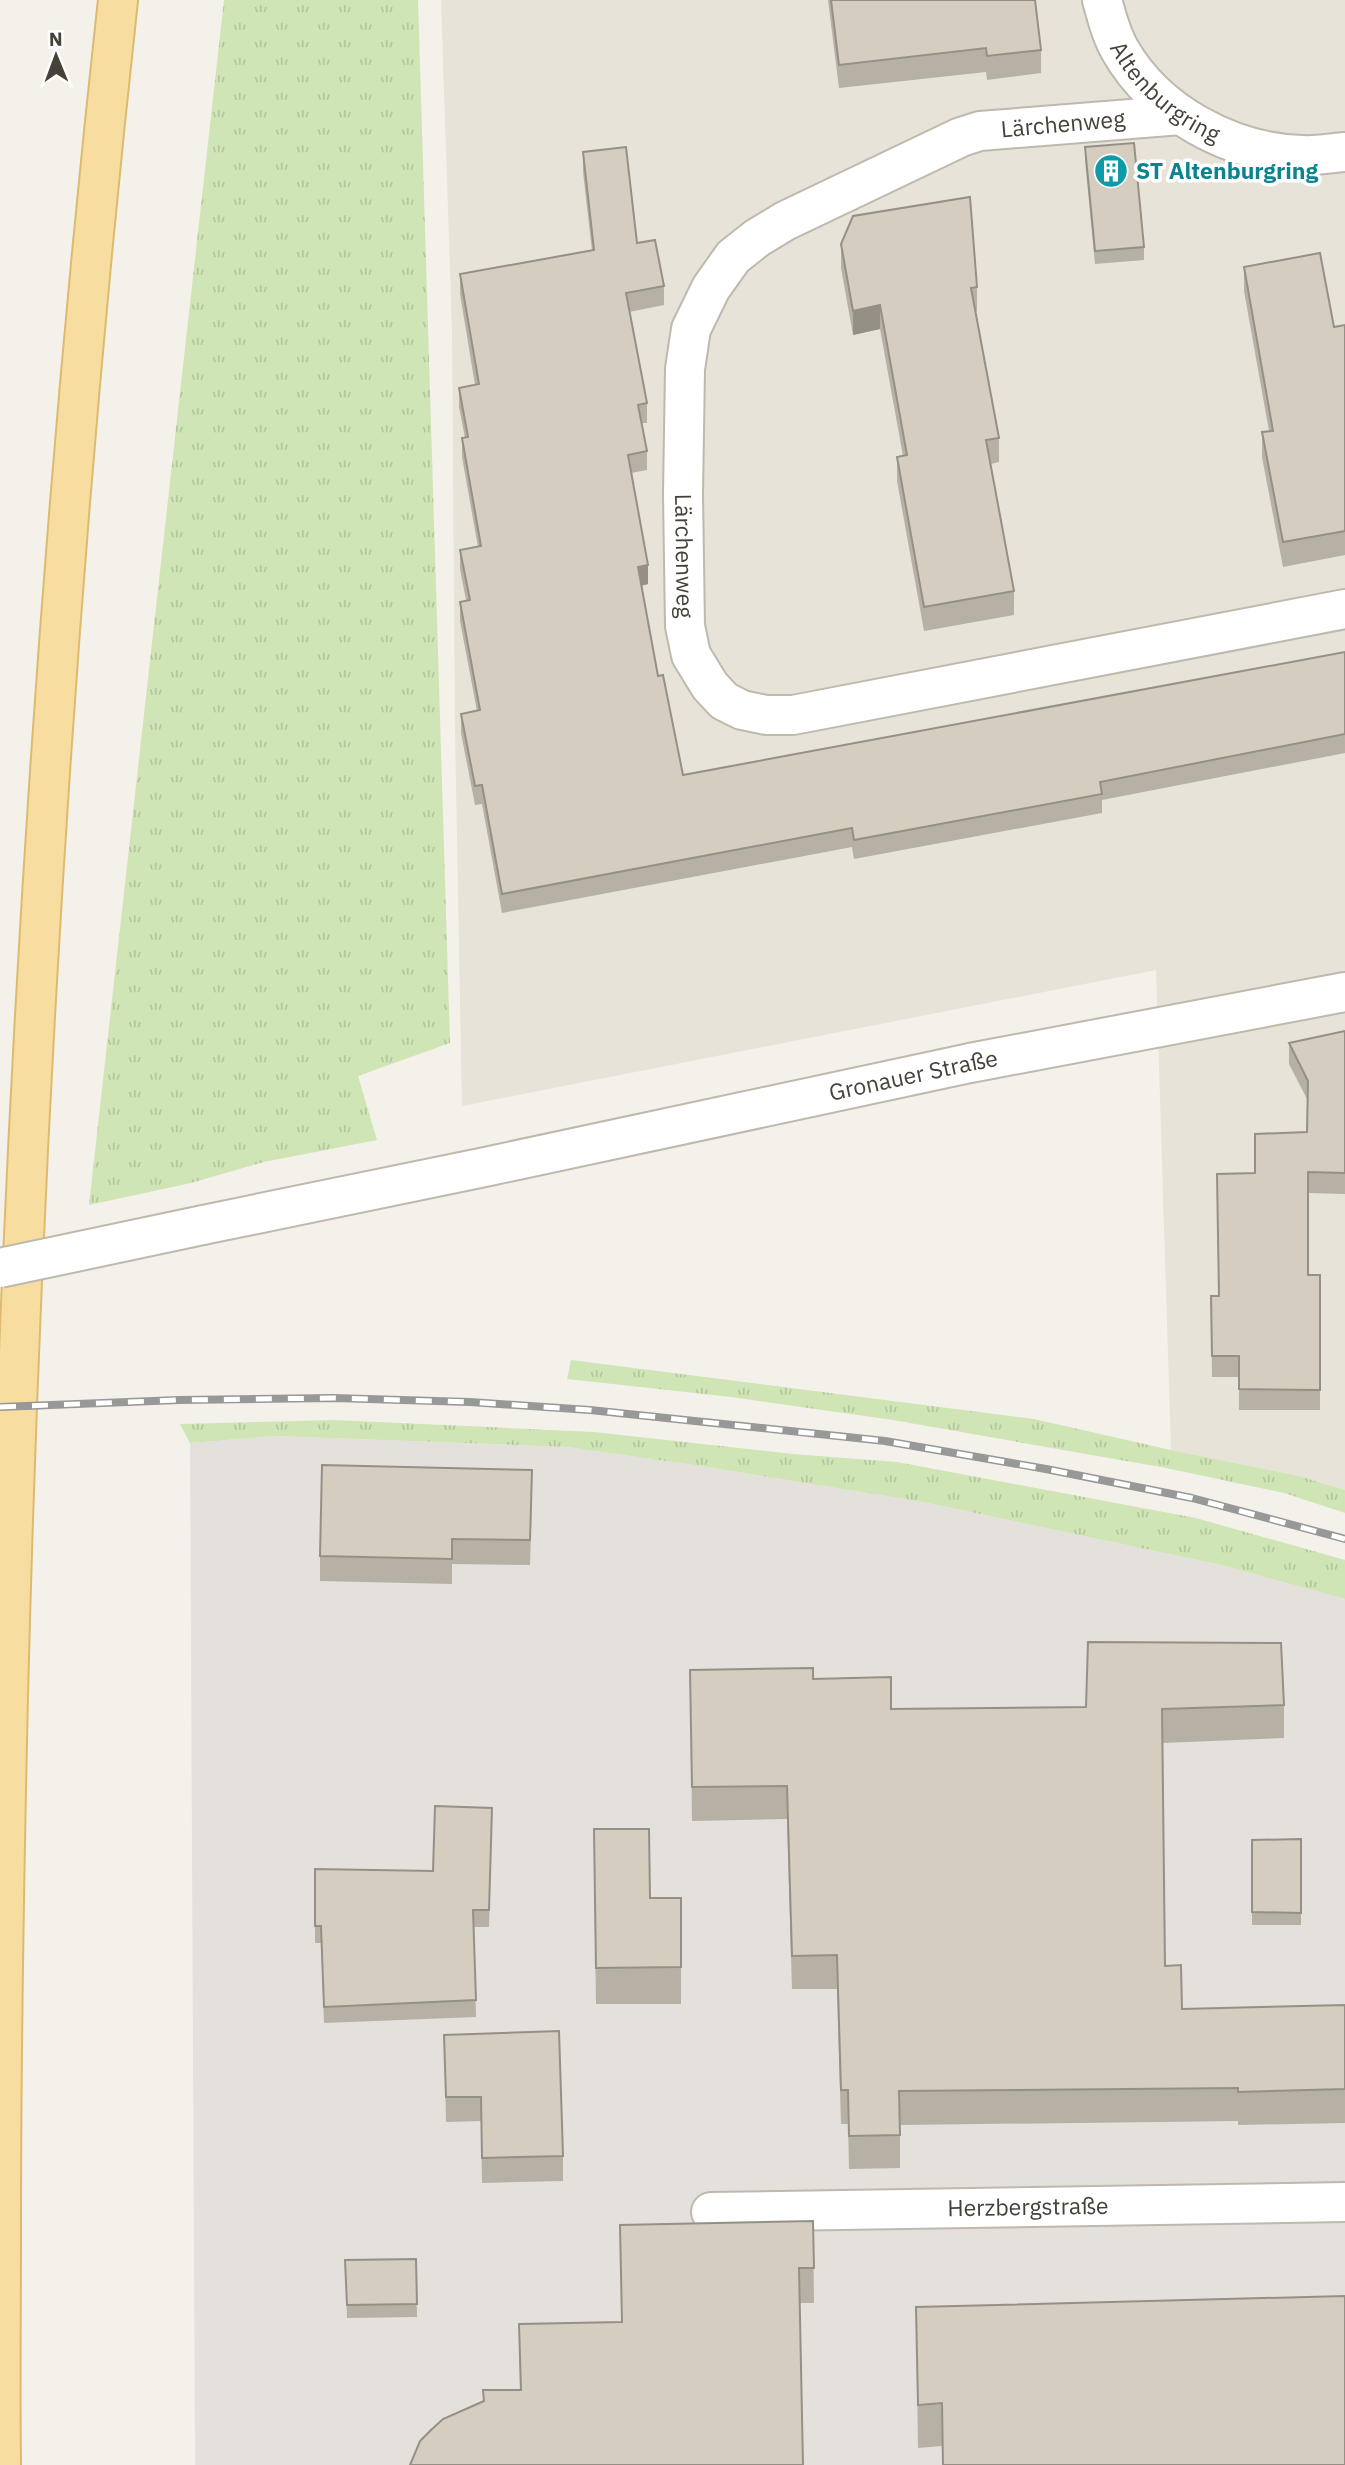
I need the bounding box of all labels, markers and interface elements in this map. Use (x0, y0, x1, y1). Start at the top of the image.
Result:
north arrow (21, 21, 91, 91)
text: N (49, 27, 63, 51)
street label: Altenburgring (1104, 35, 1226, 149)
street label: Lärchenweg (1000, 103, 1126, 143)
building icon: ST Altenburgring (1092, 152, 1130, 190)
place label: ST Altenburgring (1136, 155, 1319, 185)
street label: Lärchenweg (669, 493, 701, 619)
street label: Gronauer Straße (826, 1042, 1000, 1107)
street label: Herzbergstraße (947, 2190, 1109, 2222)

